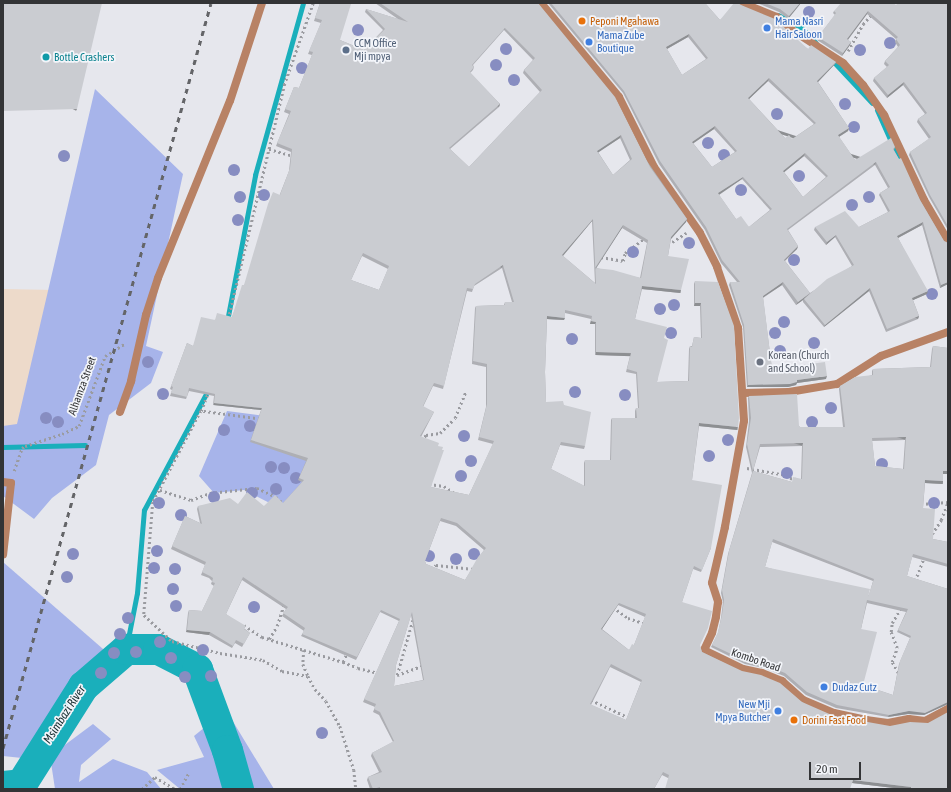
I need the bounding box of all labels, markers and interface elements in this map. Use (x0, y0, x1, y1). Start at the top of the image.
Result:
place label: Peponi Mgahawa (590, 14, 659, 28)
place label: Mama Nasri Hair Saloon (775, 15, 823, 41)
marker: Peponi Mgahawa (577, 16, 587, 26)
marker: Mama Nasri Hair Saloon (762, 23, 772, 33)
place label: Mama Zube Boutique (597, 29, 644, 55)
place label: CCM Office Mji mpya (354, 37, 397, 63)
marker: Mama Zube Boutique (584, 37, 594, 47)
marker: CCM Office Mji mpya (341, 45, 351, 55)
place label: Bottle Crashers (54, 50, 114, 64)
marker: Bottle Crashers (41, 52, 51, 62)
place label: Korean (Church and School) (768, 349, 829, 375)
street label: Alhamza Street (65, 355, 99, 417)
marker: Korean (Church and School) (755, 357, 765, 367)
street label: Kombo Road (730, 645, 782, 675)
place label: Dudaz Cutz (832, 680, 877, 694)
marker: Dudaz Cutz (819, 682, 829, 692)
water label: Msimbazi River (41, 683, 89, 747)
place label: New Mji Mpya Butcher (715, 698, 770, 724)
marker: New Mji Mpya Butcher (773, 706, 783, 716)
place label: Dorini Fast Food (802, 713, 866, 727)
marker: Dorini Fast Food (789, 715, 799, 725)
scale bar (811, 754, 863, 780)
text: 20 m (816, 762, 838, 776)

